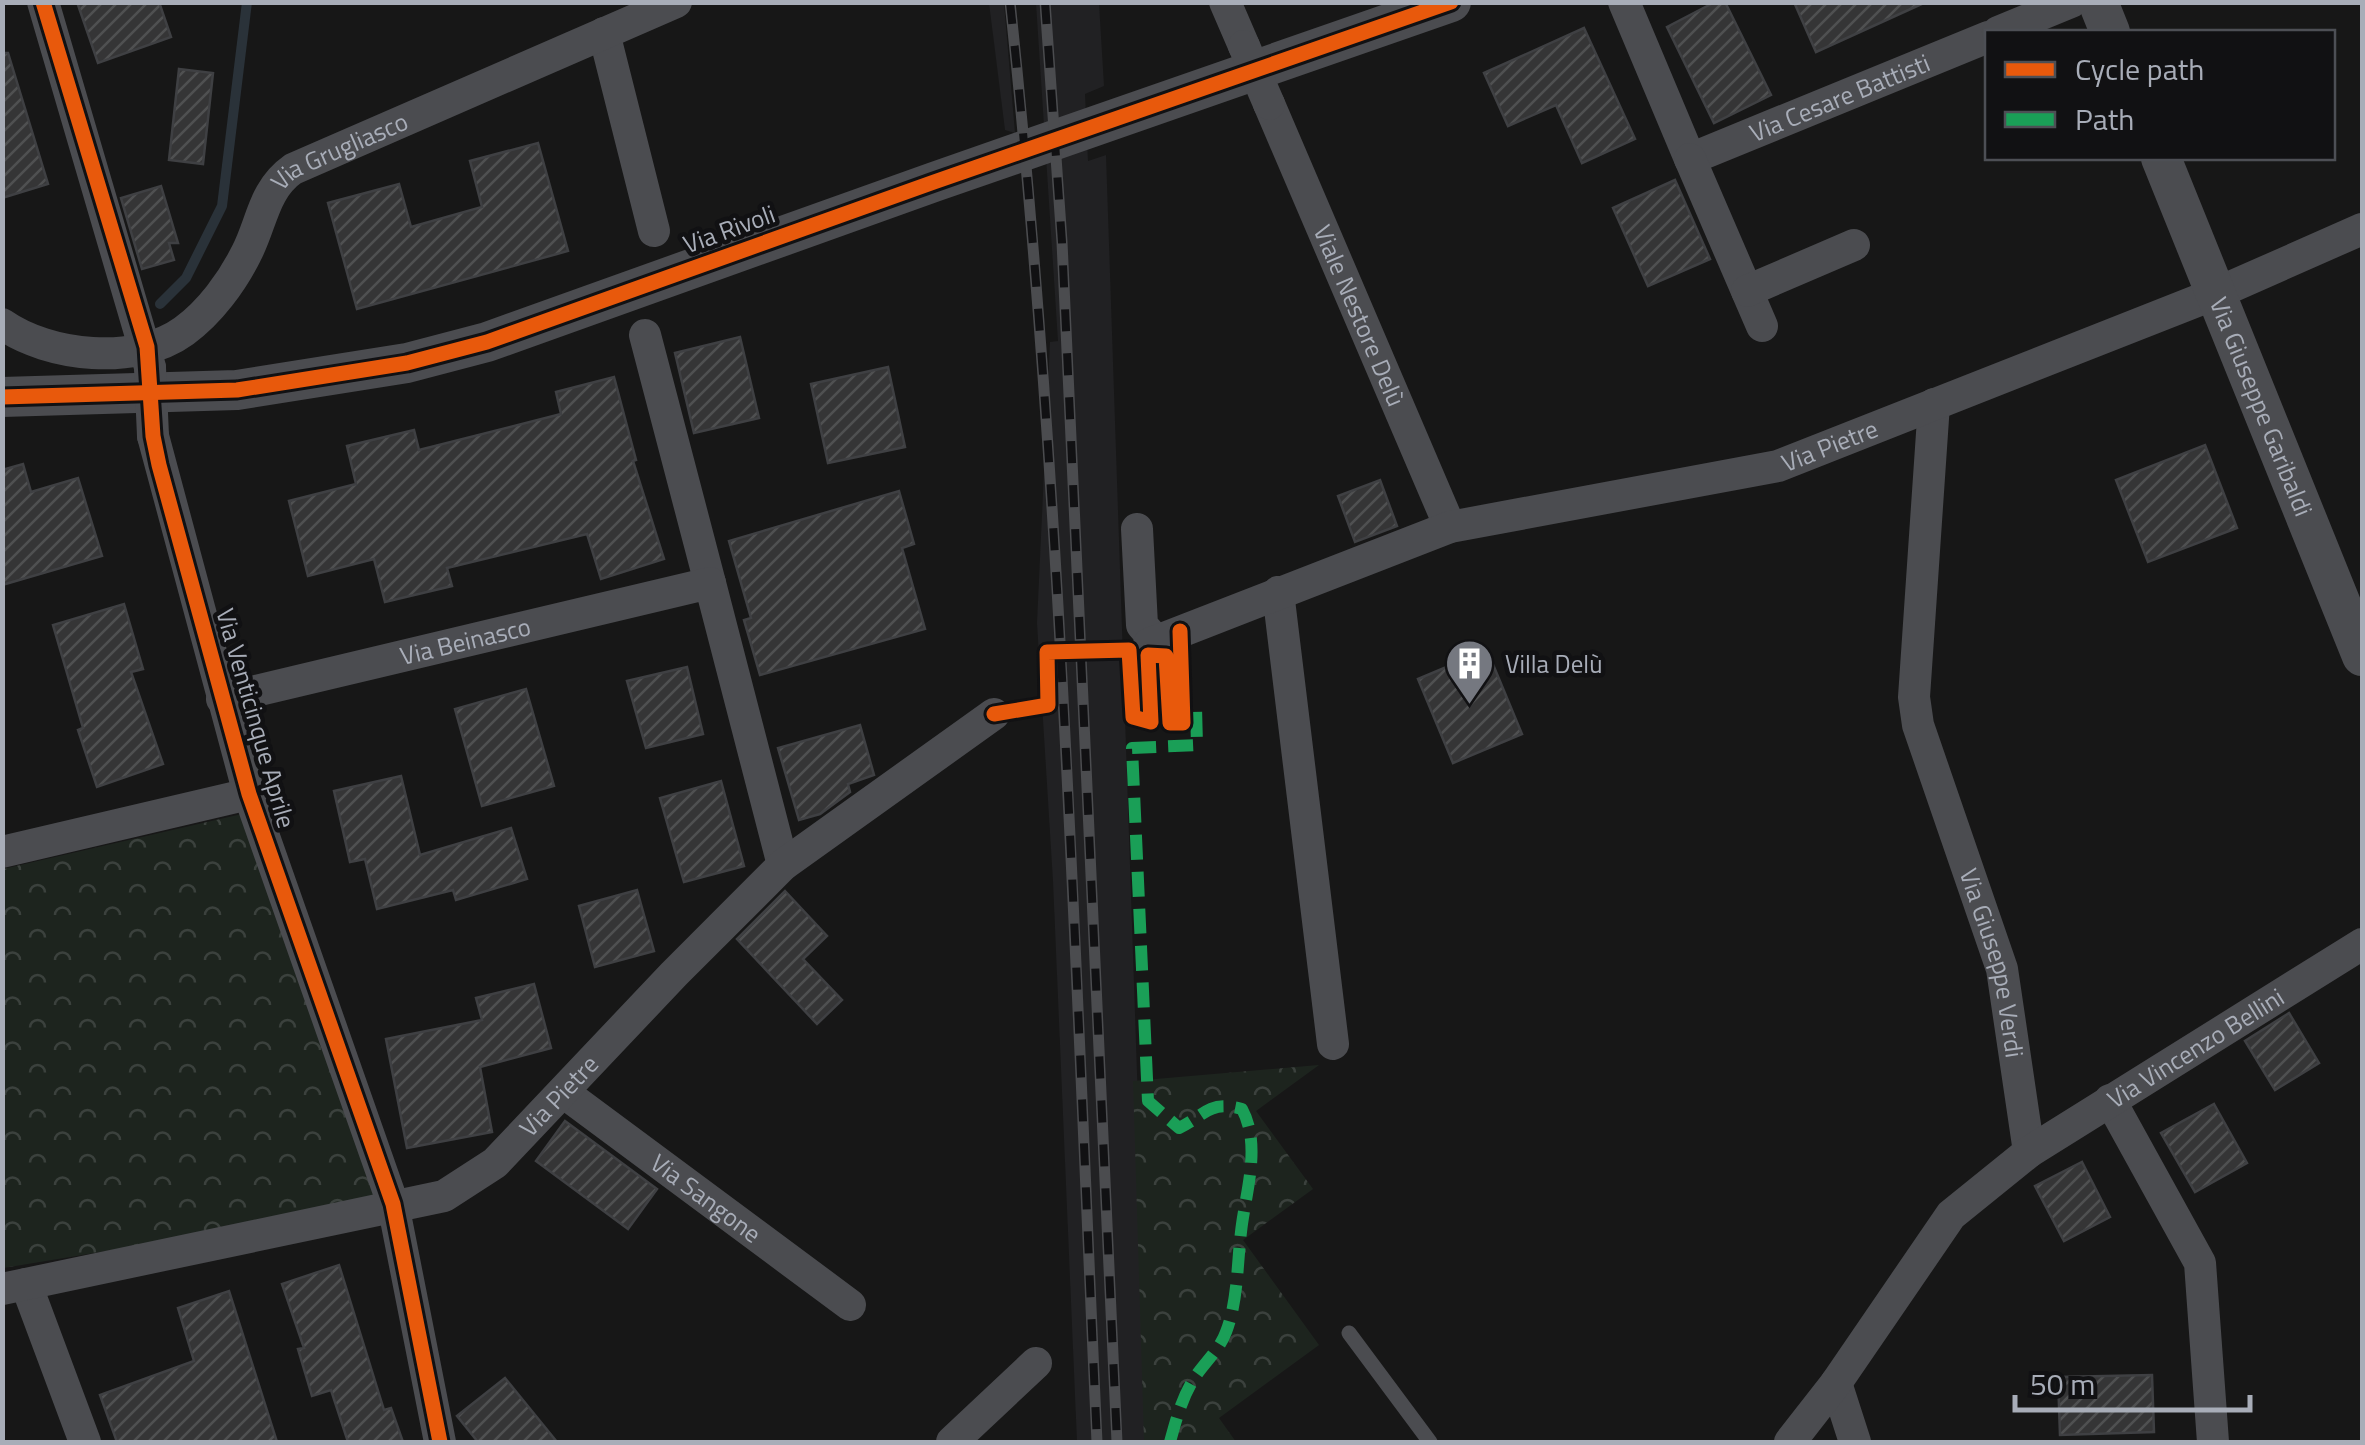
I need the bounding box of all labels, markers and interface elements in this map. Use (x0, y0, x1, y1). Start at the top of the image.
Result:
legend (1985, 30, 2335, 160)
street label: Via Cesare Battisti (1744, 44, 1936, 152)
text: Cycle path (2075, 46, 2204, 92)
text: Path (2075, 96, 2134, 142)
street label: Via Grugliasco (261, 102, 414, 198)
street label: Via Rivoli (678, 195, 780, 263)
street label: Viale Nestore Delù (1304, 219, 1415, 412)
street label: Via Giuseppe Garibaldi (2200, 291, 2323, 522)
street label: Via Pietre (1776, 410, 1883, 482)
street label: Via Venticinque Aprile (206, 604, 306, 832)
street label: Via Beinasco (396, 607, 534, 675)
building icon: Villa Delù (1444, 638, 1496, 706)
place label: Villa Delù (1505, 645, 1602, 683)
street label: Via Giuseppe Verdi (1950, 863, 2034, 1060)
street label: Via Vincenzo Bellini (2100, 978, 2291, 1118)
street label: Via Pietre (510, 1046, 607, 1145)
street label: Via Sangone (643, 1144, 769, 1252)
scale bar (2015, 1350, 2250, 1412)
text: 50 m (2030, 1361, 2095, 1407)

